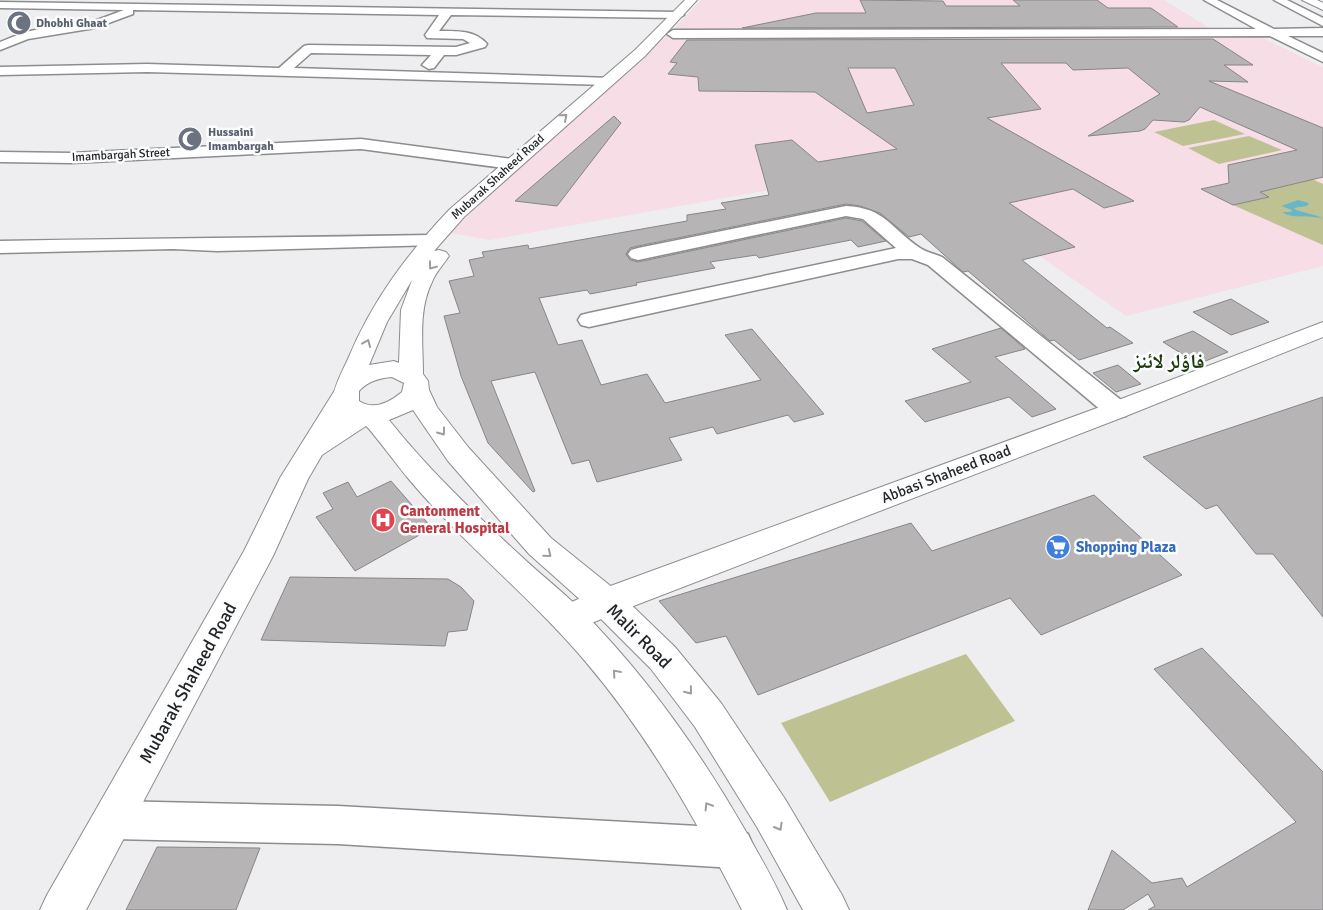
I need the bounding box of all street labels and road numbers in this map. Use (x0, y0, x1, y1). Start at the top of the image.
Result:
street label: Mubarak Shaheed Road (448, 131, 548, 223)
street label: Imambargah Street (72, 145, 170, 165)
street label: Abbasi Shaheed Road (879, 441, 1013, 507)
street label: Mubarak Shaheed Road (135, 599, 241, 767)
street label: Malir Road (602, 599, 676, 673)

